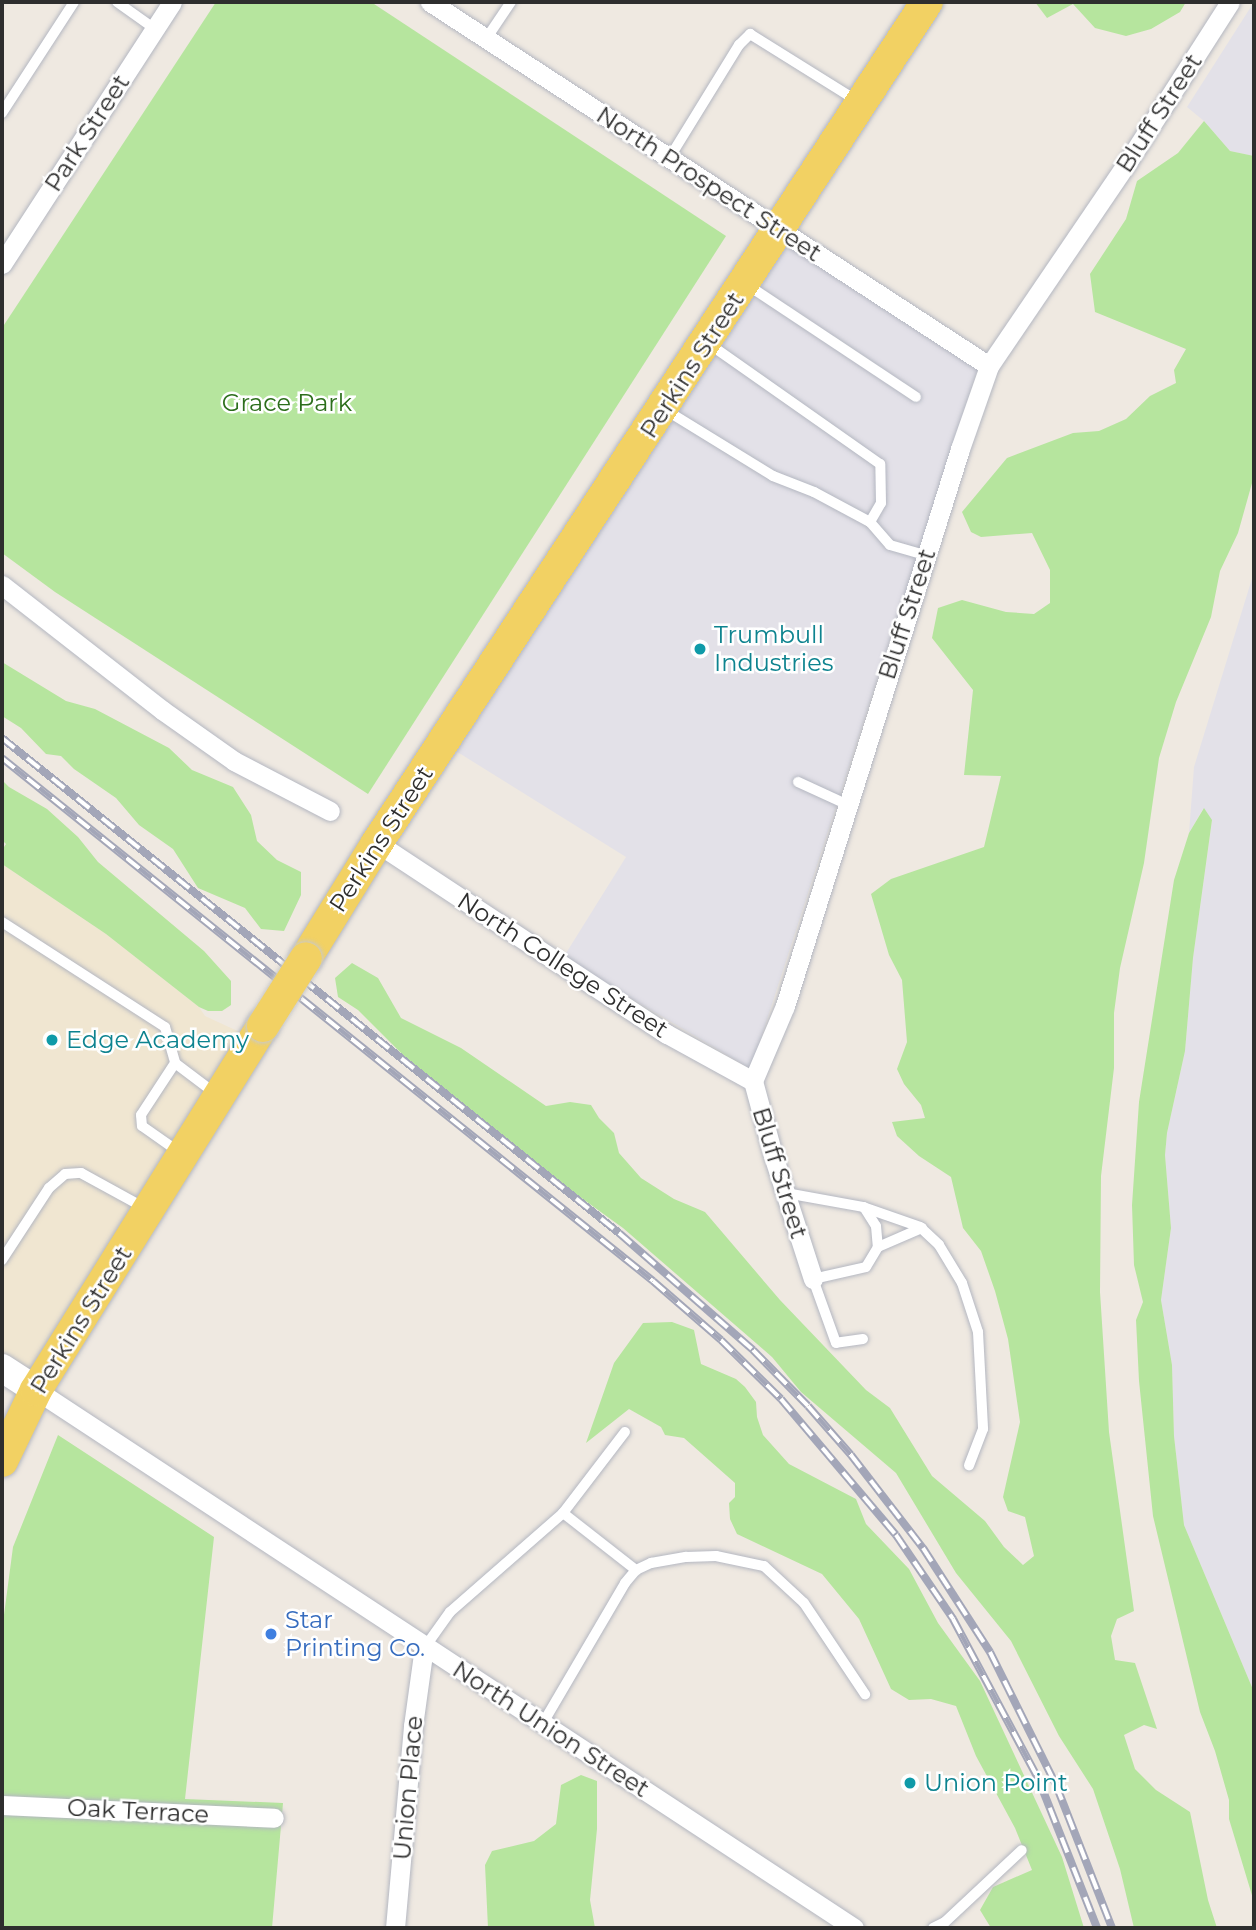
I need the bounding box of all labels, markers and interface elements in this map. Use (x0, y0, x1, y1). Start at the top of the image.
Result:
street label: Bluff Street (1110, 48, 1208, 178)
street label: Park Street (39, 69, 135, 197)
street label: North Prospect Street (591, 100, 827, 268)
street label: Perkins Street (634, 287, 750, 443)
park label: Grace Park (222, 389, 352, 417)
street label: Bluff Street (872, 545, 942, 683)
place label: Trumbull Industries (714, 621, 833, 677)
marker: Trumbull Industries (692, 641, 708, 657)
street label: Perkins Street (323, 761, 439, 917)
street label: North College Street (452, 886, 674, 1044)
place label: Edge Academy (66, 1026, 249, 1054)
marker: Edge Academy (44, 1032, 60, 1048)
street label: Bluff Street (746, 1104, 814, 1242)
street label: Perkins Street (24, 1241, 138, 1399)
place label: Star Printing Co. (285, 1606, 425, 1662)
marker: Star Printing Co. (263, 1626, 279, 1642)
street label: North Union Street (447, 1655, 655, 1803)
street label: Union Place (387, 1715, 429, 1861)
place label: Union Point (924, 1769, 1068, 1797)
marker: Union Point (902, 1775, 918, 1791)
street label: Oak Terrace (66, 1793, 210, 1829)

